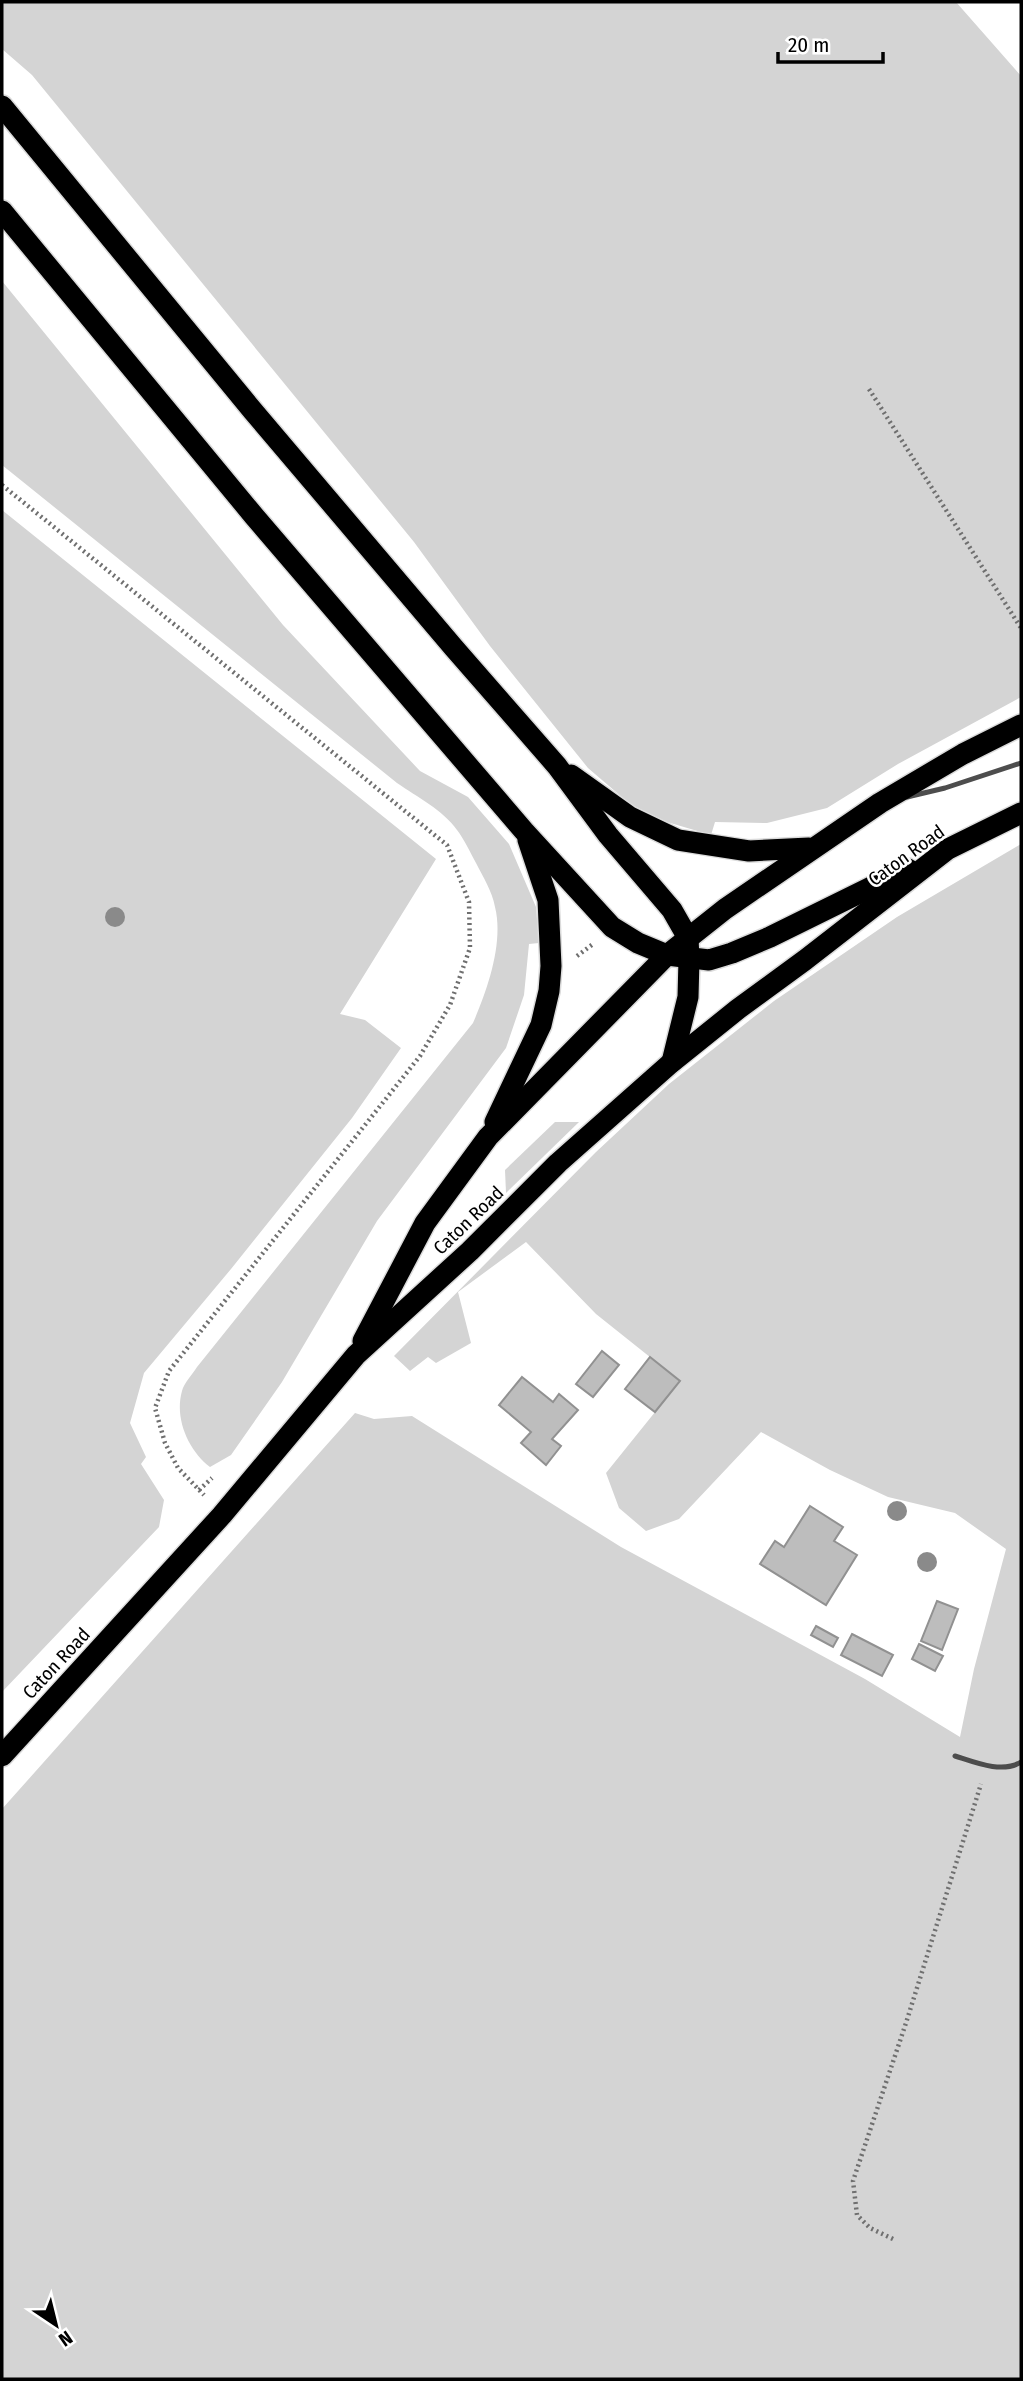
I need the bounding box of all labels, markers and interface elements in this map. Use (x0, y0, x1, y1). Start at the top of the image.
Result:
scale bar (778, 21, 883, 65)
text: 20 m (788, 32, 829, 58)
street label: Caton Road (864, 820, 949, 891)
street label: Caton Road (429, 1181, 508, 1259)
street label: Caton Road (18, 1623, 95, 1704)
north arrow (21, 2290, 91, 2360)
text: N (54, 2326, 77, 2351)

